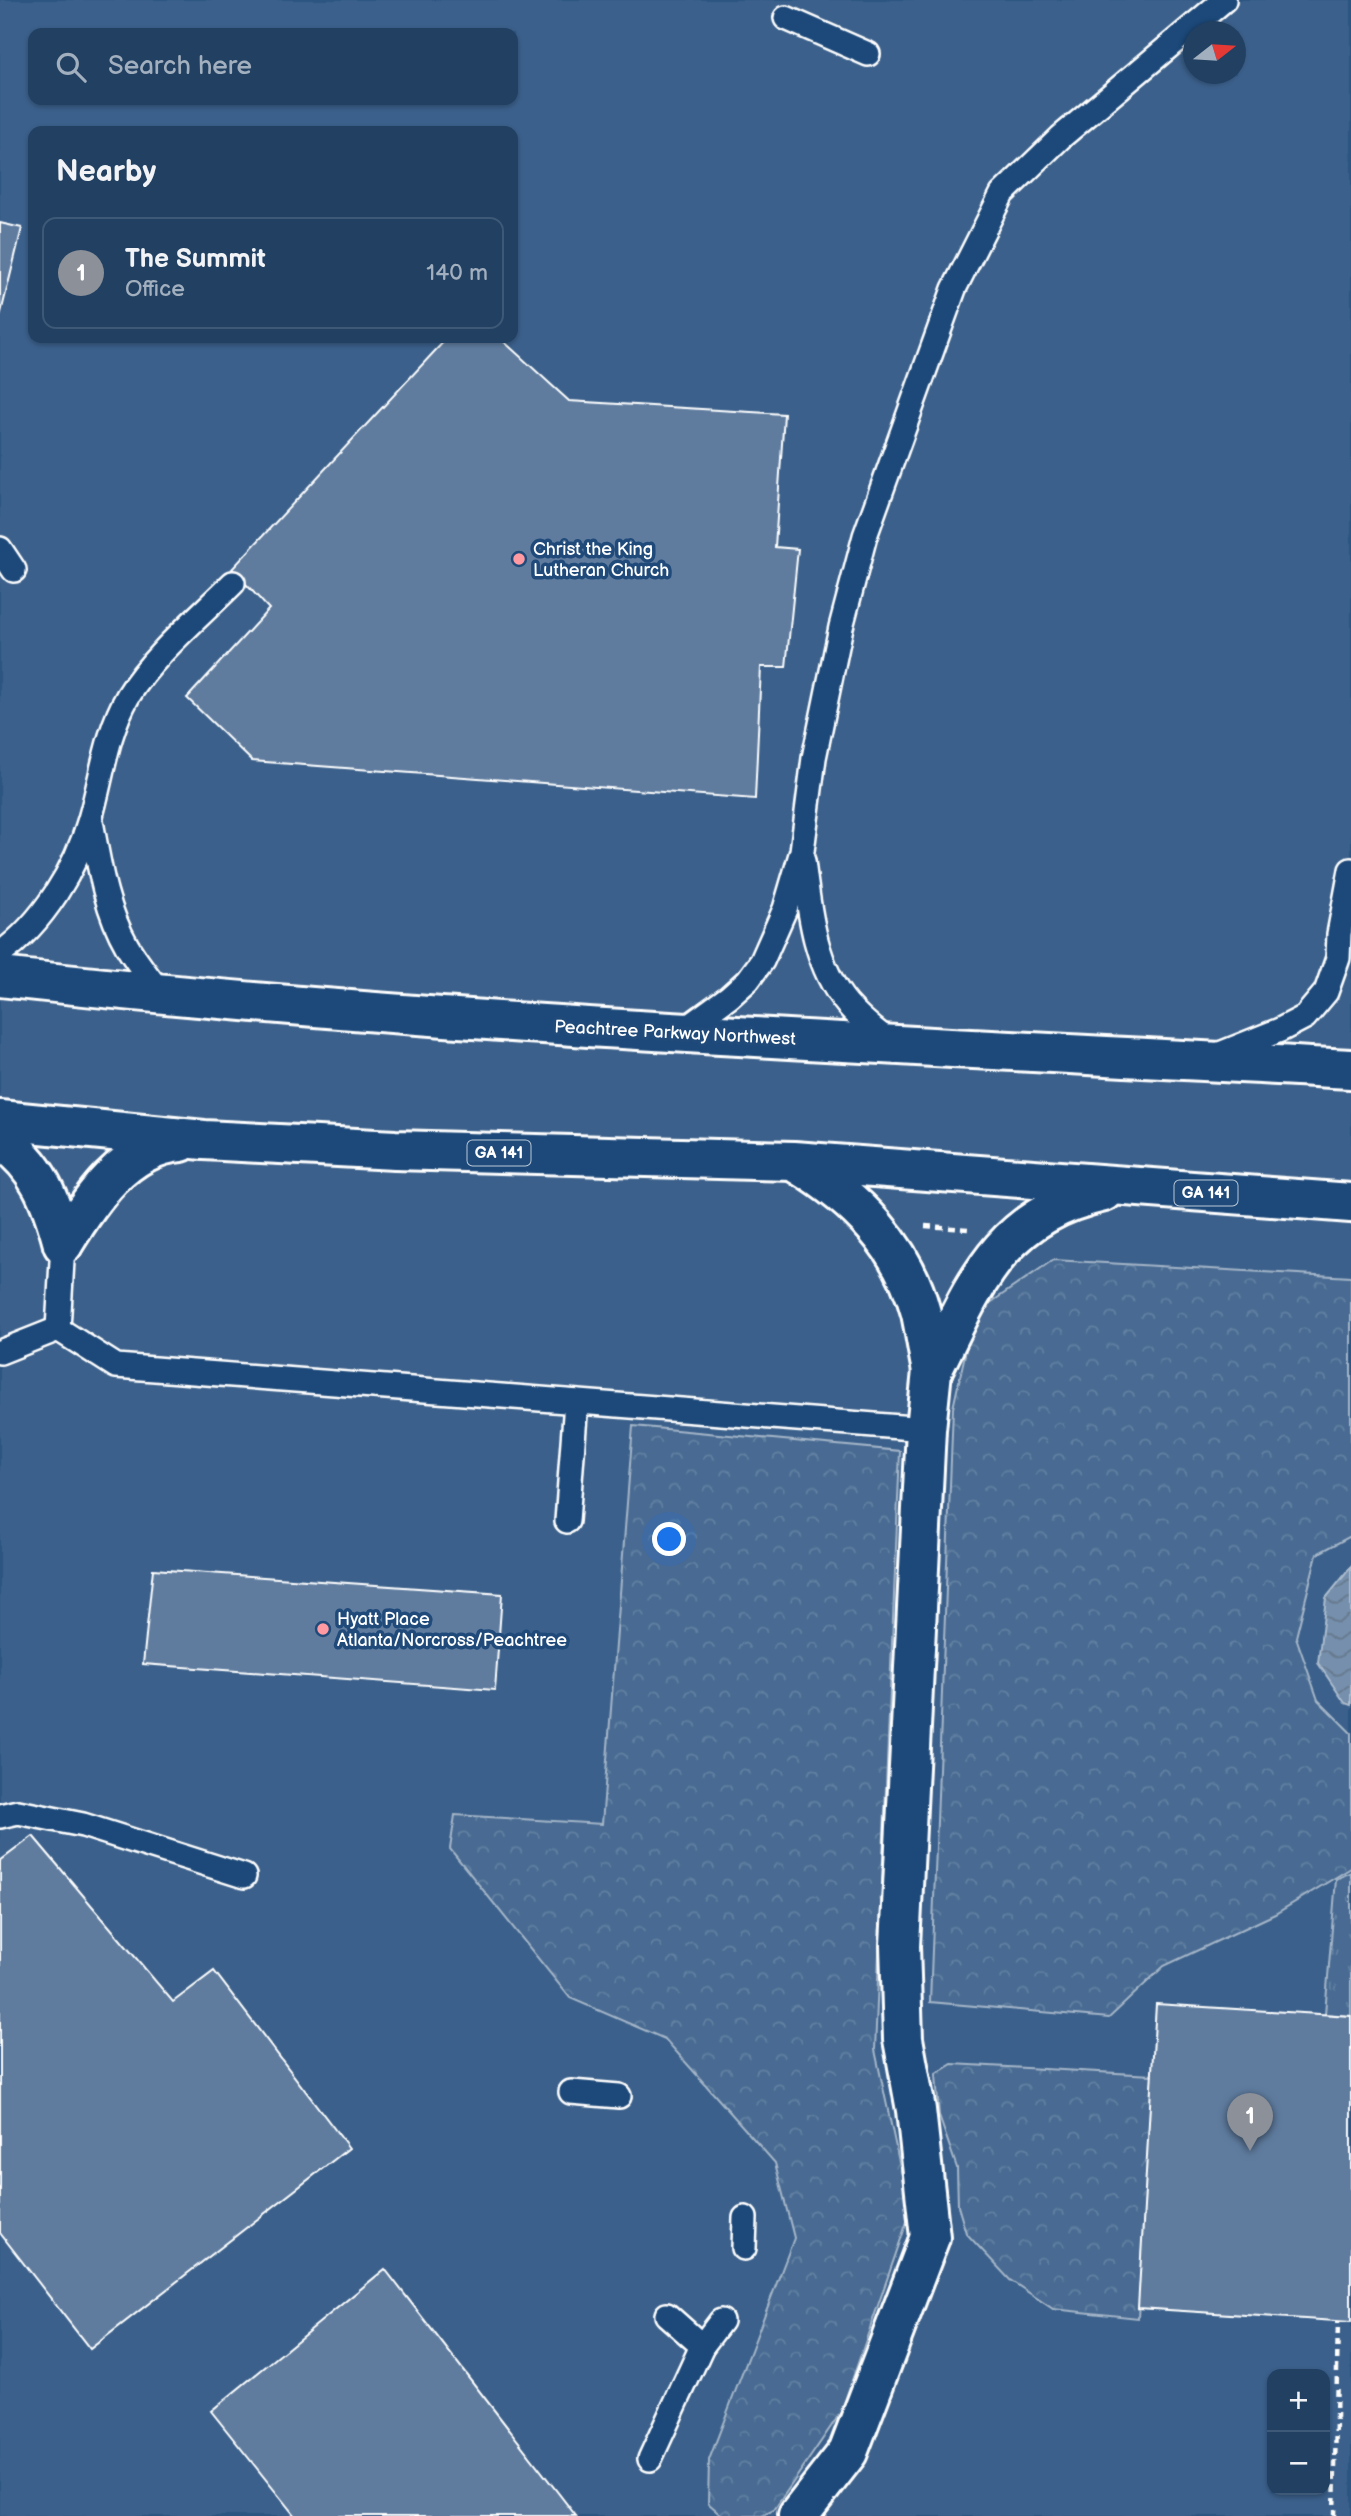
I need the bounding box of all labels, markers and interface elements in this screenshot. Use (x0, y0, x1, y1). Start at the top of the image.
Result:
north arrow (1183, 21, 1246, 84)
search box (28, 28, 518, 105)
icon: search (52, 48, 90, 86)
text: Search here (108, 51, 252, 82)
text: Nearby (56, 154, 156, 190)
text: The Summit (125, 244, 266, 275)
text: 1 (76, 259, 86, 287)
text: 140 m (426, 259, 488, 287)
text: Office (125, 275, 185, 303)
place label: Christ the King Lutheran Church (533, 539, 669, 581)
marker: Christ the King Lutheran Church (511, 551, 527, 567)
street label: Peachtree Parkway Northwest (554, 1016, 797, 1050)
road number: GA 141 (468, 1140, 530, 1166)
road number: GA 141 (1174, 1180, 1238, 1205)
your location (652, 1522, 686, 1556)
place label: Hyatt Place Atlanta/Norcross/Peachtree (337, 1609, 567, 1651)
marker: Hyatt Place Atlanta/Norcross/Peachtree (315, 1621, 331, 1637)
pin: 1 (1227, 2093, 1273, 2151)
map controls (1267, 2369, 1330, 2495)
button: + (1267, 2369, 1330, 2432)
button: − (1267, 2432, 1330, 2495)

